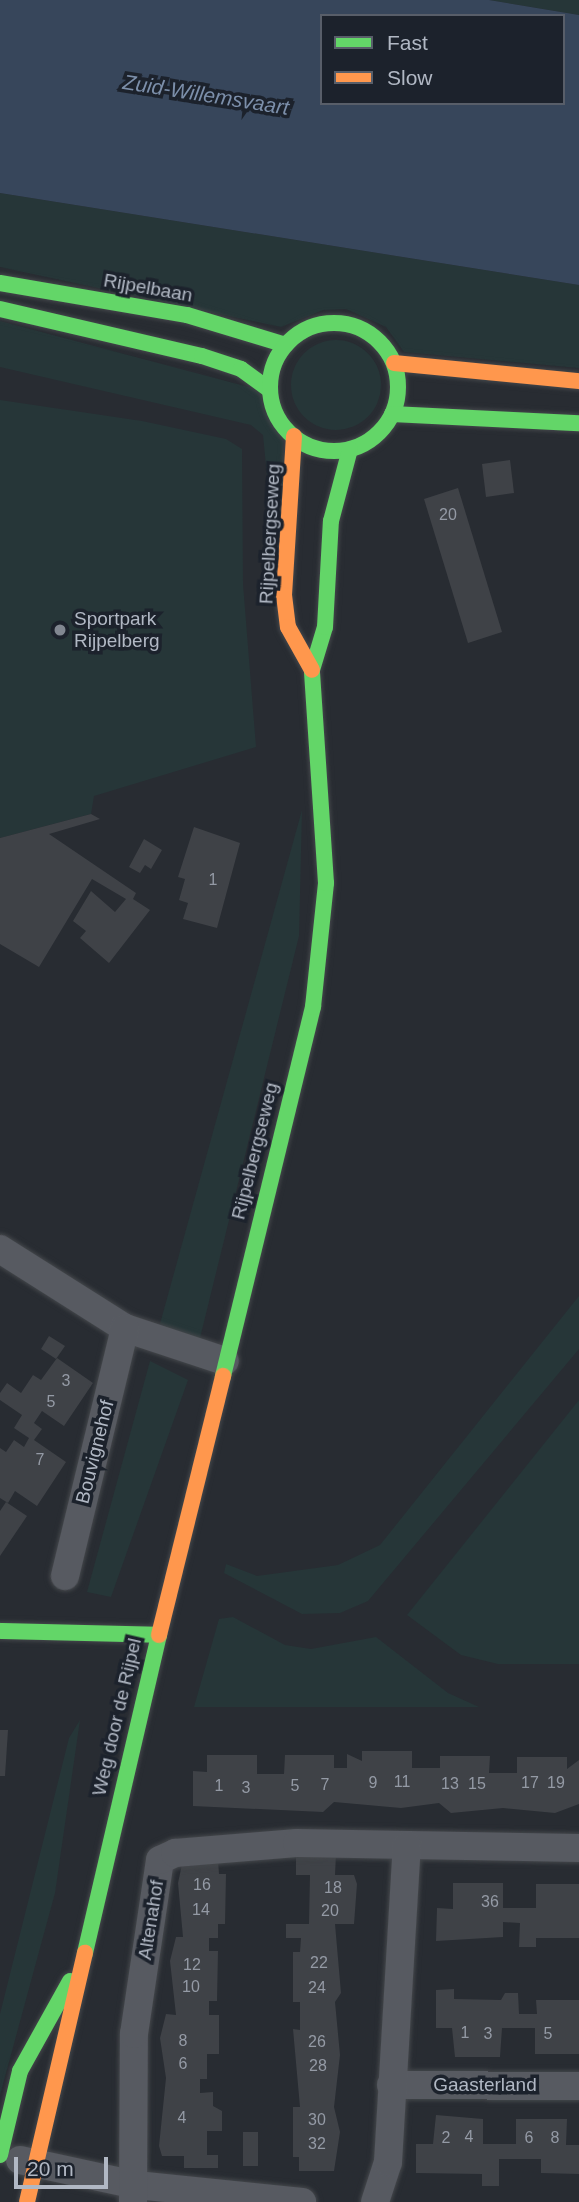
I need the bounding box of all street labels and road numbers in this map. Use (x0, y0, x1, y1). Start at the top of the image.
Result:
street label: Rijpelbaan (102, 269, 194, 307)
street label: Rijpelbergseweg (255, 463, 285, 605)
street label: Rijpelbergseweg (227, 1080, 283, 1222)
street label: Bouvignehof (71, 1398, 119, 1506)
street label: Weg door de Rijpel (88, 1636, 146, 1798)
street label: Altenahof (133, 1879, 169, 1961)
street label: Gaasterland (433, 2074, 537, 2096)

